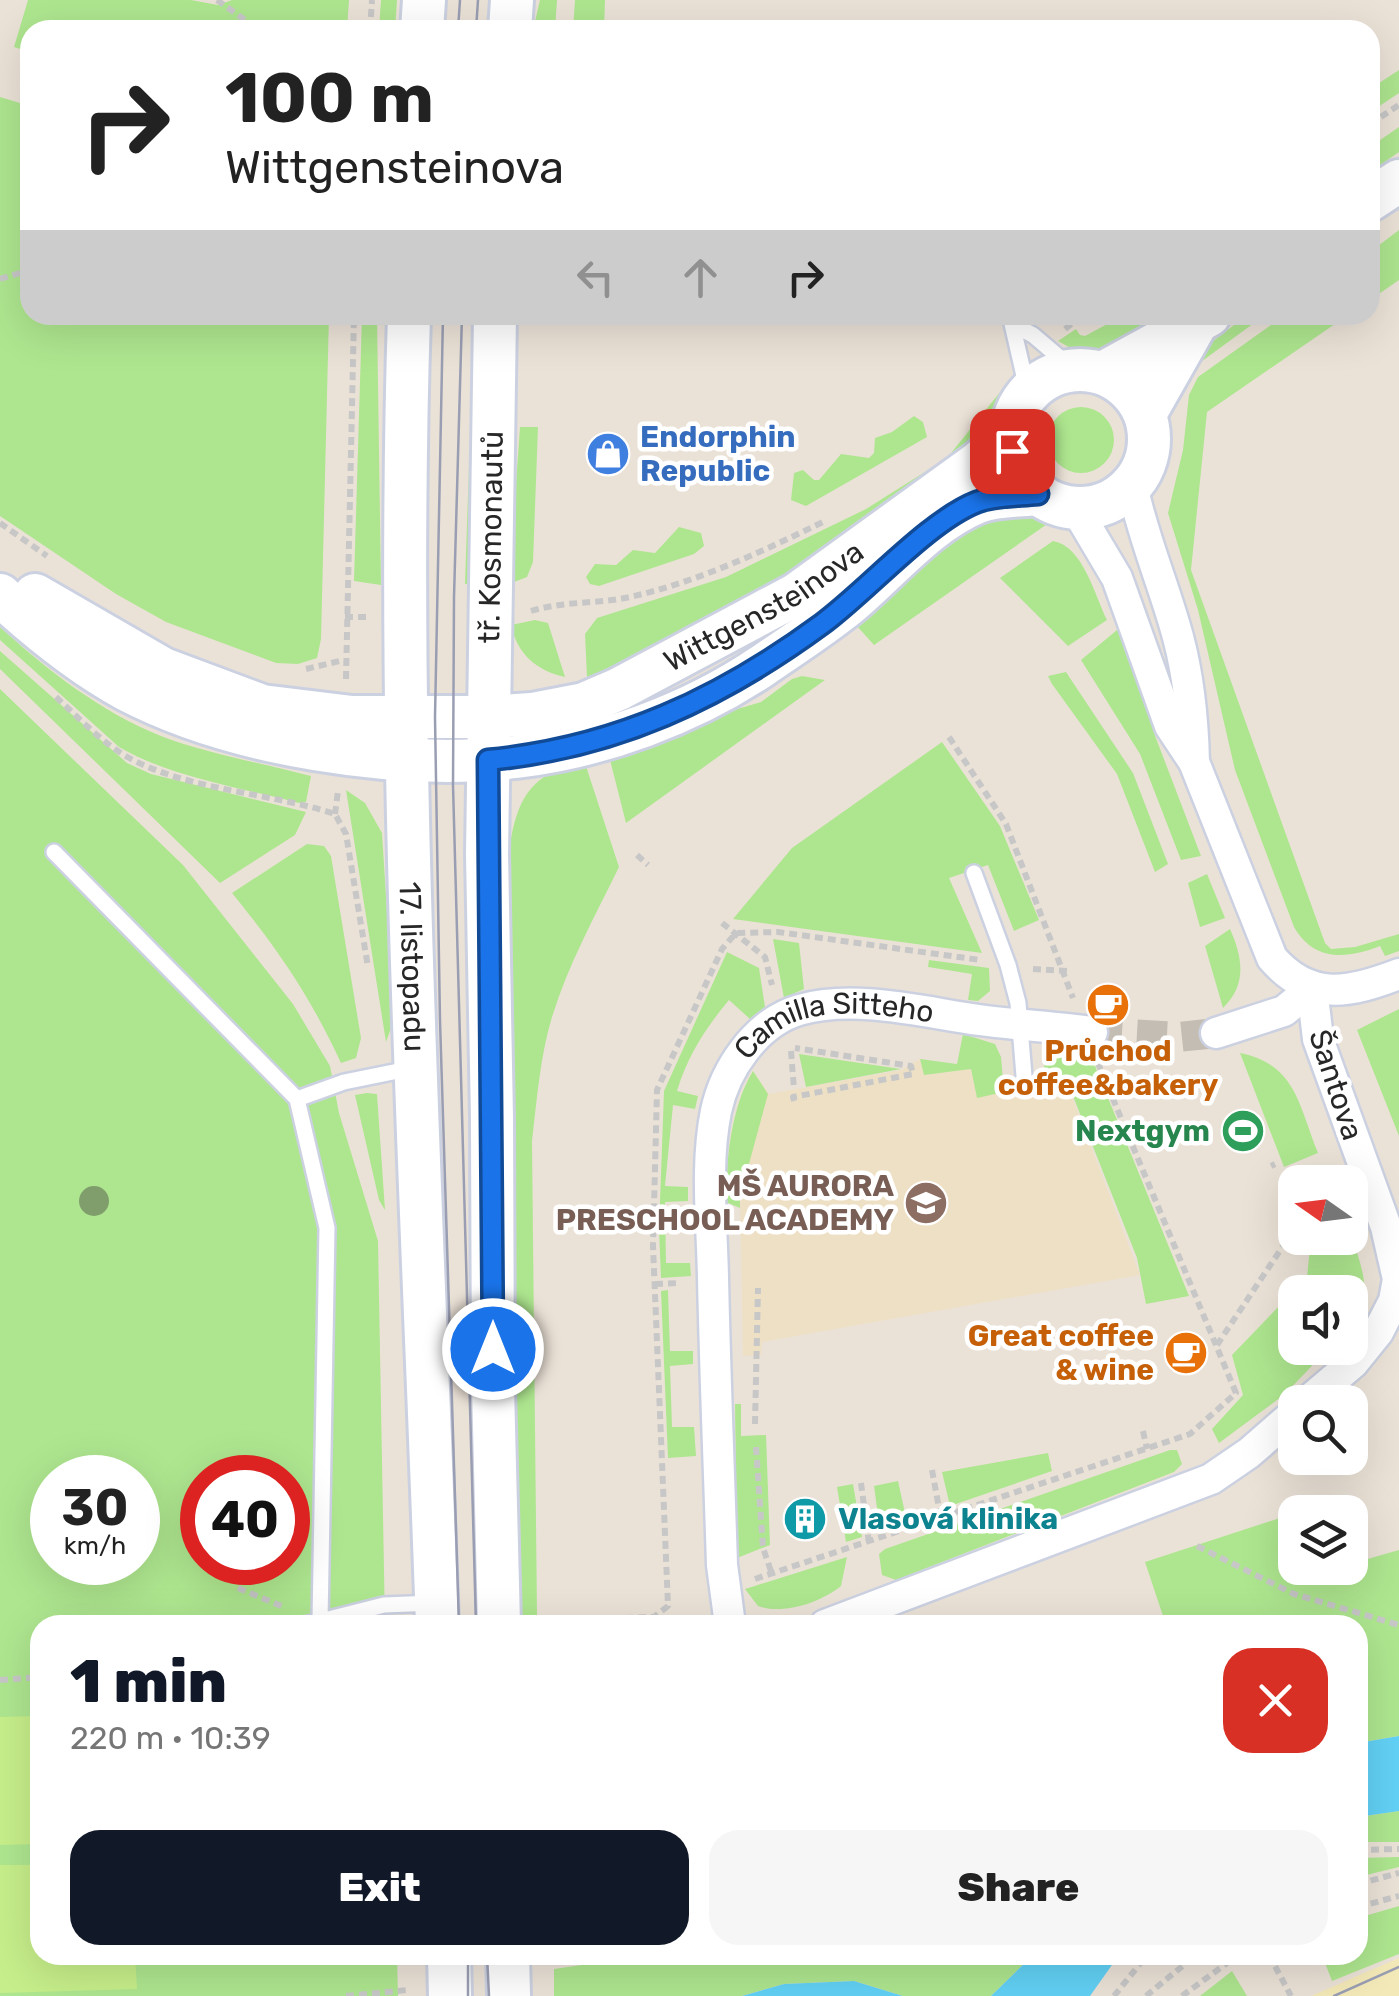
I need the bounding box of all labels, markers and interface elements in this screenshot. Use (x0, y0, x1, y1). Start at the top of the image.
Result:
text: 100 m (225, 57, 434, 140)
icon: right (60, 60, 190, 190)
text: Wittgensteinova (225, 141, 564, 194)
icon: left (568, 250, 623, 305)
icon: ahead (673, 250, 728, 305)
icon: right (778, 250, 833, 305)
pin (970, 409, 1055, 494)
place label: Endorphin Republic (640, 419, 796, 489)
icon: arrive (985, 424, 1040, 479)
street label: tř. Kosmonautů (471, 430, 511, 644)
shop icon: Endorphin Republic (585, 431, 631, 477)
street label: Wittgensteinova (658, 534, 871, 680)
street label: 17. listopadu (392, 881, 433, 1053)
cafe icon: Průchod coffee&bakery (1085, 982, 1131, 1028)
street label: Camilla Sitteho (726, 985, 937, 1066)
street label: Šantova (1301, 1025, 1371, 1145)
place label: Průchod coffee&bakery (998, 1033, 1218, 1103)
sports icon: Nextgym (1220, 1108, 1266, 1154)
place label: Nextgym (1075, 1113, 1210, 1149)
north arrow (1278, 1165, 1368, 1255)
map controls (1278, 1165, 1368, 1585)
place label: MŠ AURORA PRESCHOOL ACADEMY (556, 1168, 895, 1238)
school or university icon: MŠ AURORA PRESCHOOL ACADEMY (903, 1180, 949, 1226)
button: sound (1278, 1275, 1368, 1365)
position arrow (441, 1297, 545, 1401)
place label: Great coffee & wine (968, 1318, 1154, 1388)
cafe icon: Great coffee & wine (1163, 1330, 1209, 1376)
button: search (1278, 1385, 1368, 1475)
speed limit sign: 40 (180, 1455, 310, 1585)
text: 30 (62, 1478, 128, 1538)
button: layers (1278, 1495, 1368, 1585)
building icon: Vlasová klinika (782, 1496, 828, 1542)
place label: Vlasová klinika (838, 1501, 1058, 1537)
text: km/h (64, 1531, 126, 1560)
text: 1 min (70, 1646, 227, 1717)
button: close (1223, 1648, 1328, 1753)
text: 220 m · 10:39 (70, 1719, 271, 1757)
button: Exit (70, 1830, 689, 1945)
button: Share (709, 1830, 1328, 1945)

